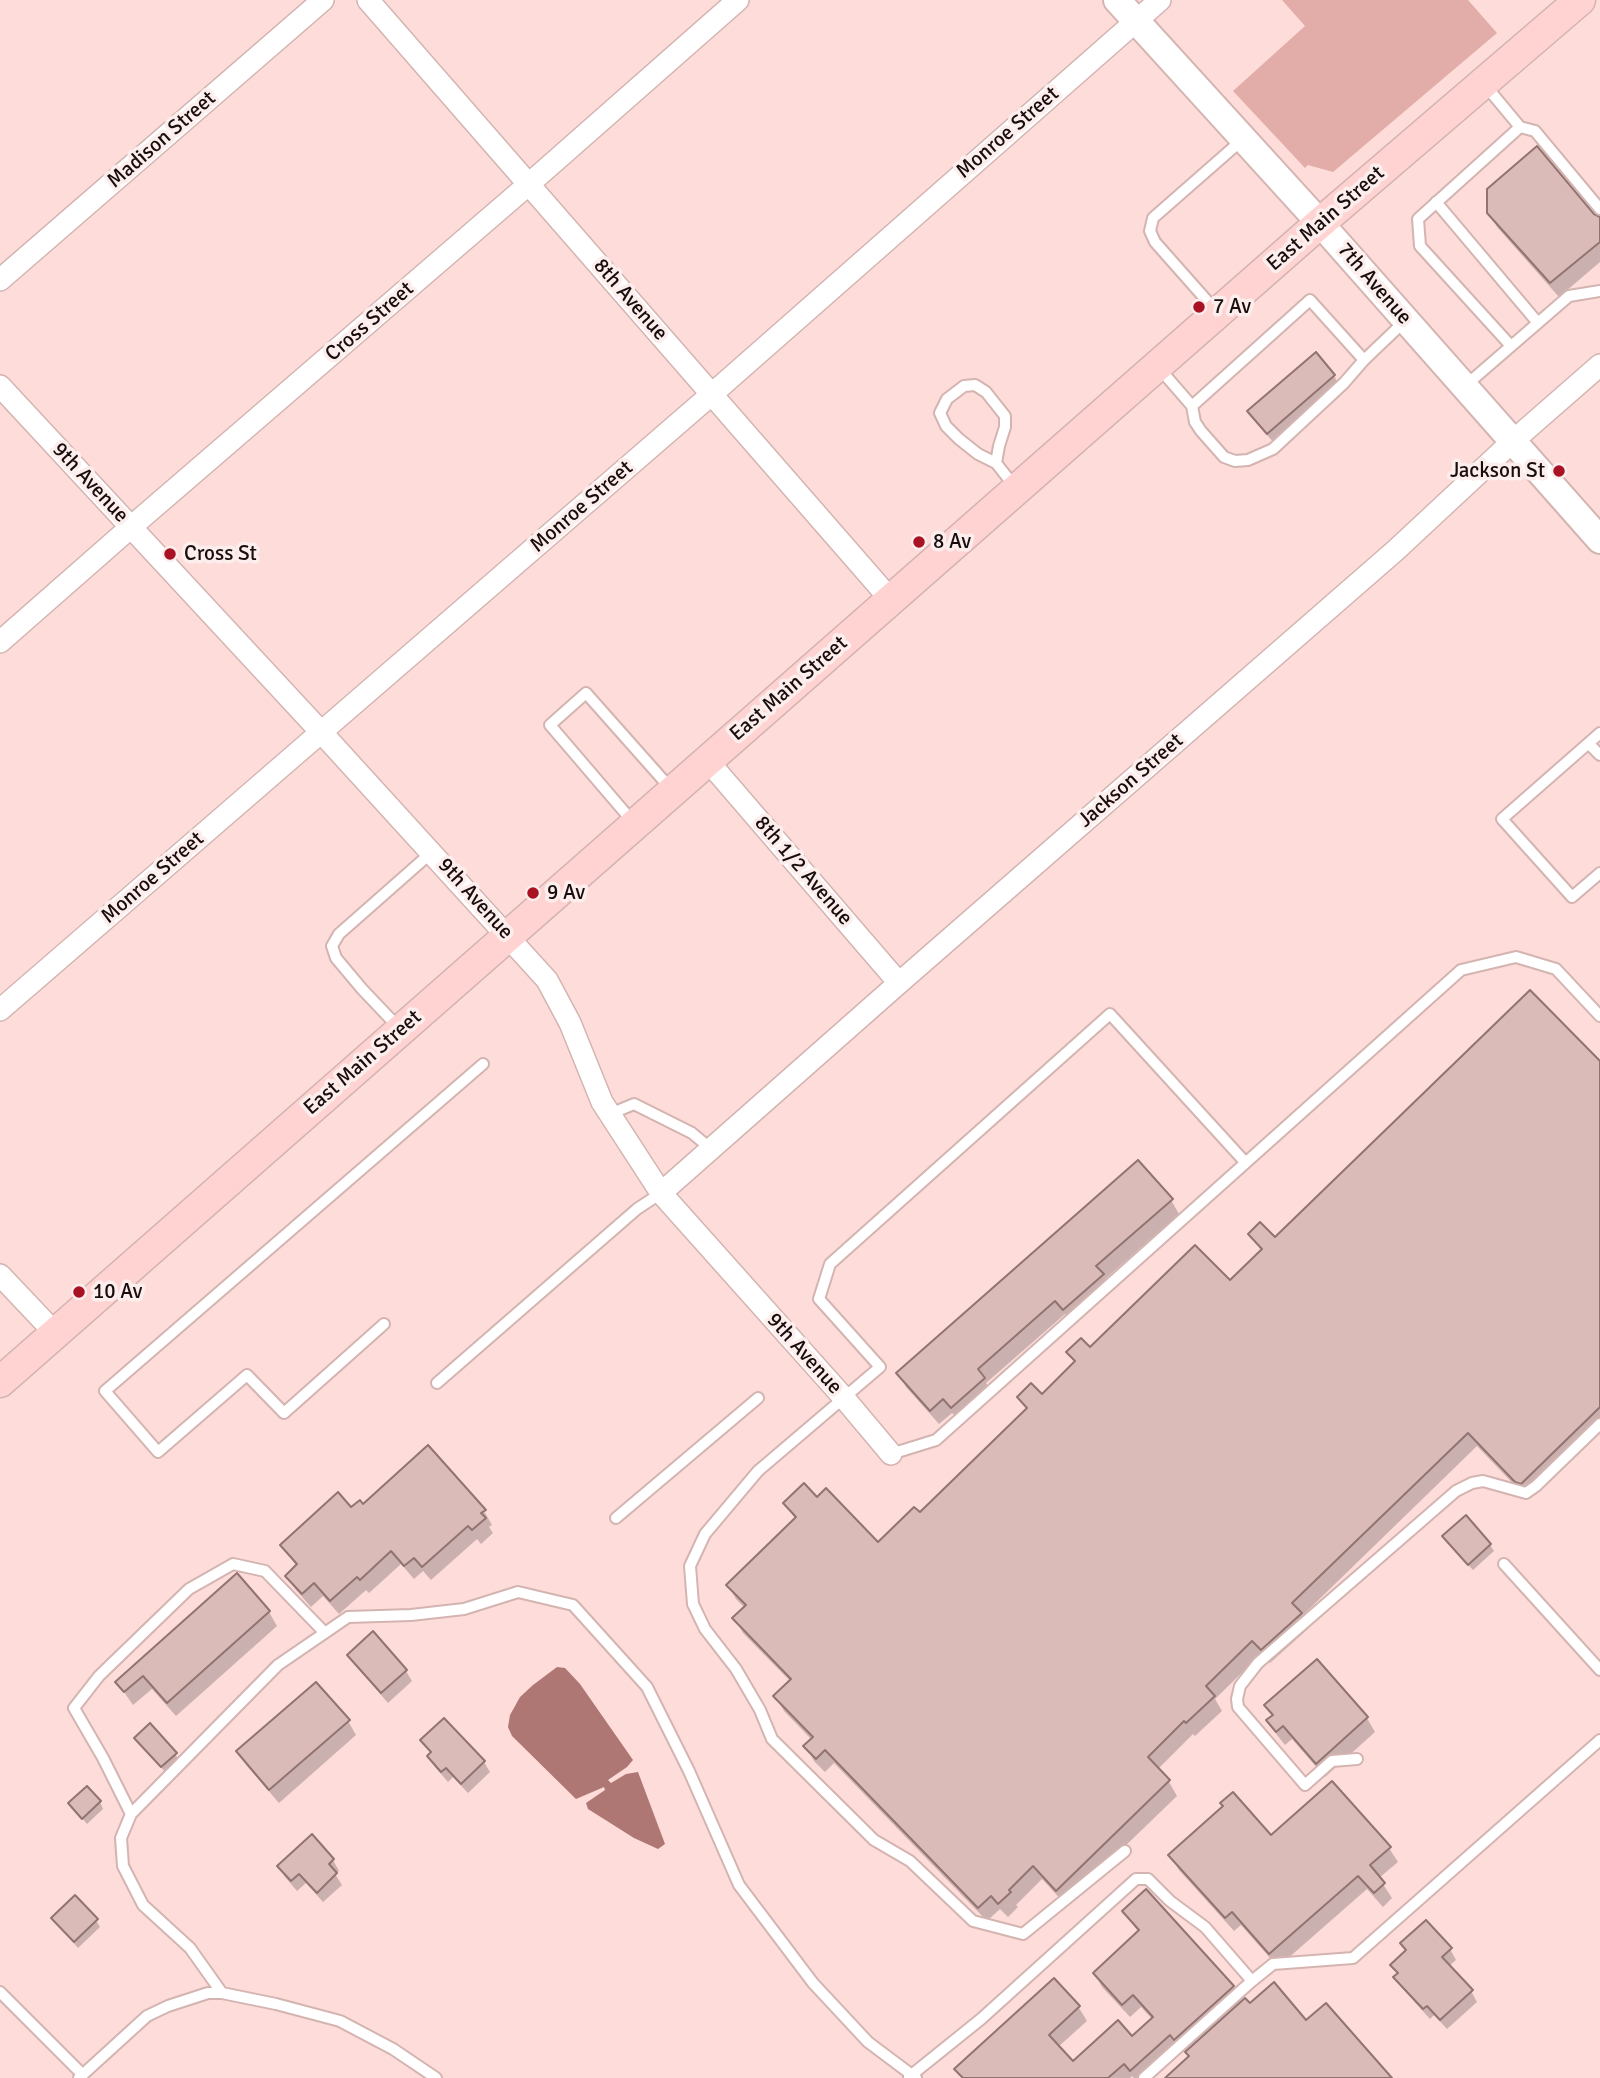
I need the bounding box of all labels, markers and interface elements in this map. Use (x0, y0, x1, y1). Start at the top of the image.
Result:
street label: Monroe Street (952, 82, 1064, 184)
street label: Madison Street (103, 86, 221, 194)
street label: East Main Street (1262, 161, 1390, 277)
street label: 7th Avenue (1332, 238, 1416, 330)
street label: 8th Avenue (588, 254, 672, 346)
street label: Cross Street (321, 277, 419, 367)
place label: 7 Av (1213, 294, 1251, 320)
marker: 7 Av (1191, 299, 1207, 315)
street label: 9th Avenue (47, 438, 133, 528)
street label: Monroe Street (526, 456, 638, 558)
place label: Jackson St (1450, 458, 1545, 484)
marker: Jackson St (1551, 463, 1567, 479)
place label: 8 Av (933, 529, 971, 555)
marker: 8 Av (911, 534, 927, 550)
place label: Cross St (184, 541, 257, 567)
marker: Cross St (162, 546, 178, 562)
street label: East Main Street (725, 631, 853, 747)
street label: Jackson Street (1073, 729, 1189, 833)
street label: 8th 1/2 Avenue (749, 811, 857, 931)
street label: Monroe Street (97, 827, 209, 929)
street label: 9th Avenue (432, 853, 518, 945)
place label: 9 Av (547, 880, 585, 906)
marker: 9 Av (525, 885, 541, 901)
street label: East Main Street (299, 1005, 427, 1121)
place label: 10 Av (93, 1279, 142, 1305)
marker: 10 Av (71, 1284, 87, 1300)
street label: 9th Avenue (761, 1308, 847, 1400)

